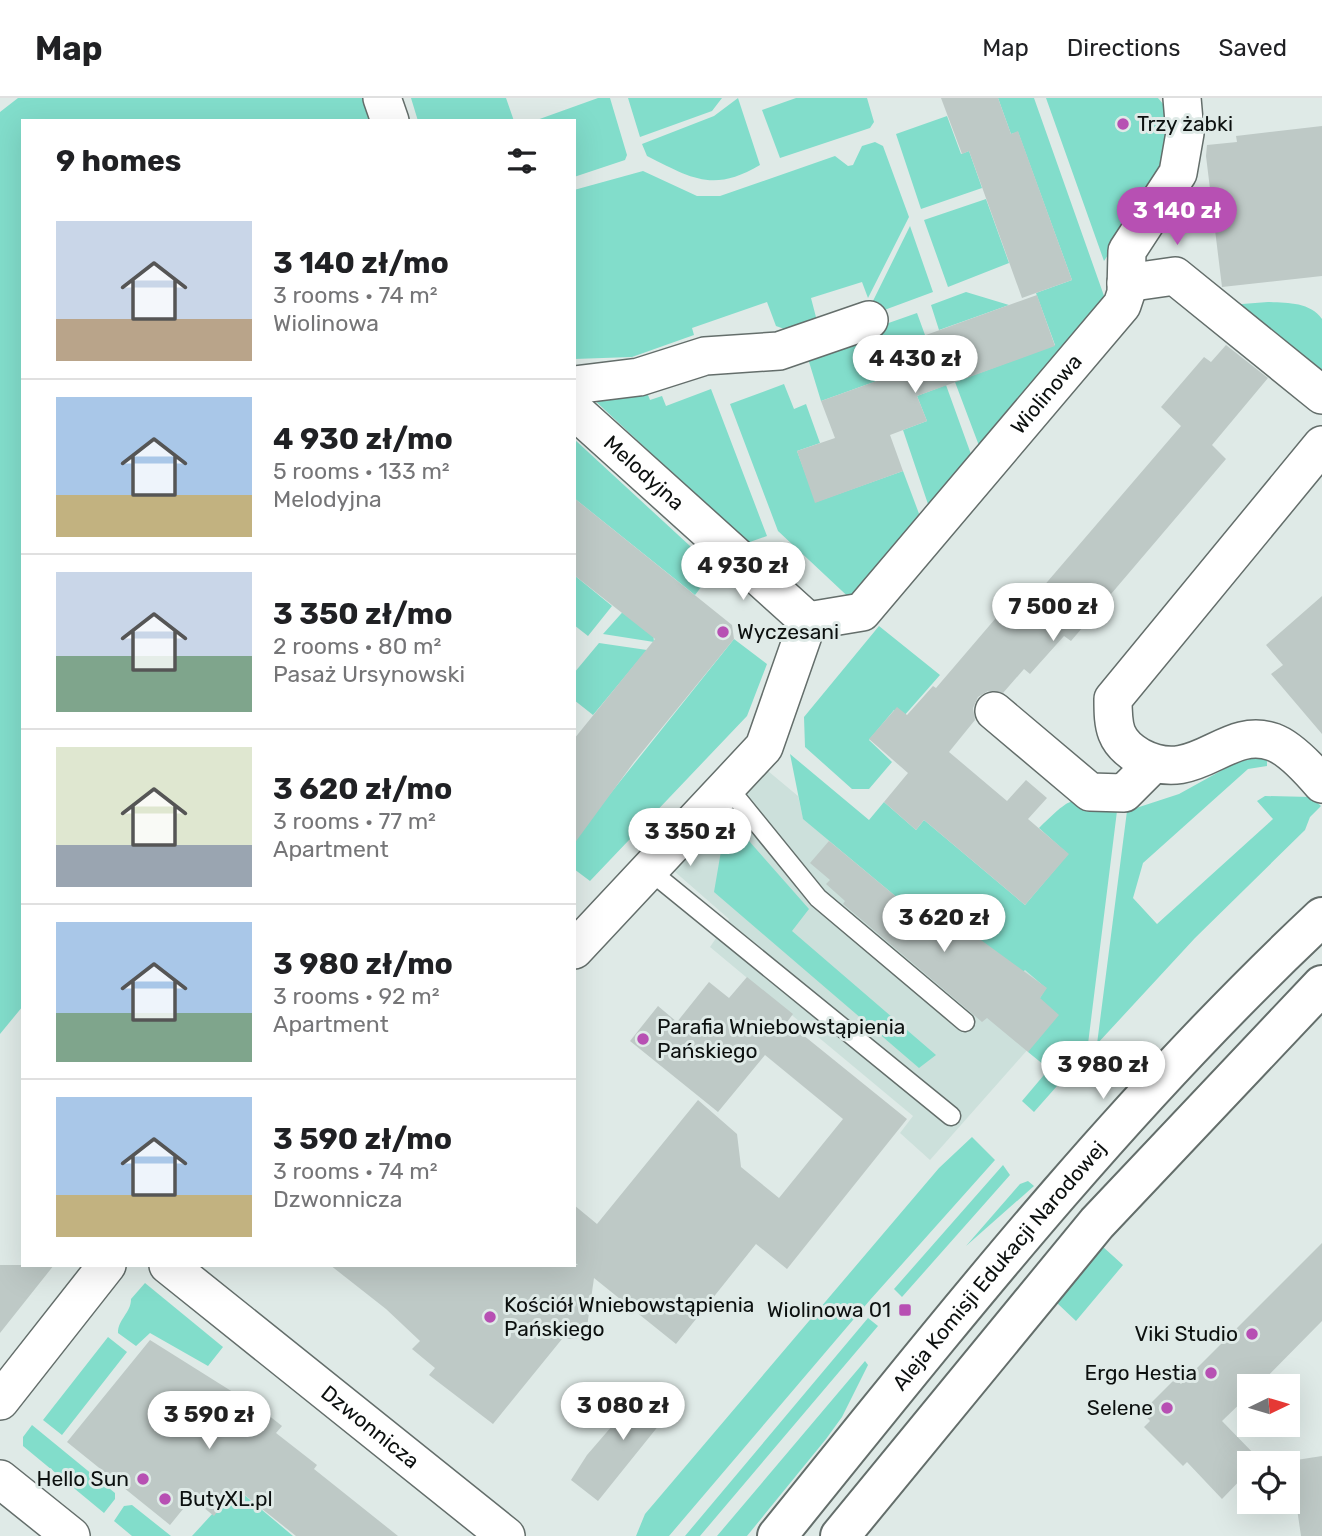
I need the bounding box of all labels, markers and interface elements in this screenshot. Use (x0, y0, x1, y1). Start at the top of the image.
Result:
text: Map (35, 29, 103, 68)
text: Map (982, 34, 1029, 62)
text: Directions (1067, 34, 1180, 62)
text: Saved (1218, 34, 1287, 62)
place label: Trzy żabki (1137, 111, 1233, 136)
marker: Trzy żabki (1115, 116, 1131, 132)
icon: filters (503, 142, 541, 180)
text: 9 homes (56, 143, 181, 179)
pin: 3 140 zł (1105, 188, 1249, 247)
text: 3 140 zł (1133, 196, 1221, 224)
text: 3 140 zł/mo (273, 245, 449, 281)
icon: home (112, 249, 196, 333)
text: 3 rooms · 74 m² (273, 281, 438, 309)
text: Wiolinowa (273, 309, 379, 337)
pin: 4 430 zł (843, 336, 987, 395)
text: 4 430 zł (869, 344, 961, 372)
street label: Wiolinowa (1005, 349, 1087, 439)
text: 4 930 zł/mo (273, 421, 453, 457)
icon: home (112, 425, 196, 509)
street label: Melodyjna (599, 430, 689, 515)
text: 5 rooms · 133 m² (273, 457, 450, 485)
text: Melodyjna (273, 485, 382, 513)
pin: 4 930 zł (671, 542, 815, 602)
text: 4 930 zł (697, 551, 789, 579)
pin: 7 500 zł (981, 584, 1125, 643)
text: 7 500 zł (1008, 592, 1098, 620)
text: 3 350 zł/mo (273, 596, 453, 632)
icon: home (112, 600, 196, 684)
place label: Wyczesani (737, 619, 839, 644)
marker: Wyczesani (715, 624, 731, 640)
text: 2 rooms · 80 m² (273, 632, 441, 660)
text: Pasaż Ursynowski (273, 660, 465, 688)
text: 3 620 zł/mo (273, 771, 452, 807)
icon: home (112, 775, 196, 859)
text: 3 rooms · 77 m² (273, 807, 436, 835)
pin: 3 350 zł (618, 808, 762, 868)
text: 3 350 zł (644, 817, 736, 845)
text: Apartment (273, 835, 389, 863)
pin: 3 620 zł (872, 894, 1016, 954)
text: 3 620 zł (898, 903, 990, 931)
text: 3 980 zł/mo (273, 946, 453, 982)
icon: home (112, 950, 196, 1034)
text: 3 rooms · 92 m² (273, 982, 439, 1010)
text: Apartment (273, 1010, 389, 1038)
place label: Parafia Wniebowstąpienia Pańskiego (657, 1014, 905, 1063)
marker: Parafia Wniebowstąpienia Pańskiego (635, 1031, 651, 1047)
pin: 3 980 zł (1031, 1042, 1175, 1101)
text: 3 980 zł (1057, 1050, 1149, 1078)
text: 3 590 zł/mo (273, 1121, 452, 1157)
icon: home (112, 1125, 196, 1209)
street label: Aleja Komisji Edukacji Narodowej (887, 1136, 1111, 1395)
text: 3 rooms · 74 m² (273, 1157, 438, 1185)
text: Dzwonnicza (273, 1185, 402, 1213)
place label: Kościół Wniebowstąpienia Pańskiego (504, 1292, 754, 1341)
place label: Wiolinowa 01 (767, 1297, 891, 1322)
marker: Wiolinowa 01 (897, 1302, 913, 1318)
marker: Kościół Wniebowstąpienia Pańskiego (482, 1309, 498, 1325)
place label: Viki Studio (1135, 1321, 1238, 1346)
marker: Viki Studio (1244, 1326, 1260, 1342)
place label: Ergo Hestia (1084, 1360, 1197, 1385)
marker: Ergo Hestia (1203, 1365, 1219, 1381)
north arrow (1237, 1374, 1300, 1437)
map controls (1237, 1374, 1300, 1514)
street label: Dzwonnicza (316, 1380, 424, 1473)
pin: 3 080 zł (551, 1382, 695, 1442)
text: 3 080 zł (577, 1391, 669, 1419)
pin: 3 590 zł (137, 1392, 281, 1451)
place label: Selene (1087, 1395, 1153, 1420)
text: 3 590 zł (164, 1400, 254, 1428)
marker: Selene (1159, 1400, 1175, 1416)
button: locate (1237, 1451, 1300, 1514)
place label: Hello Sun (36, 1466, 129, 1491)
marker: Hello Sun (135, 1471, 151, 1487)
place label: ButyXL.pl (179, 1486, 273, 1511)
marker: ButyXL.pl (157, 1491, 173, 1507)

